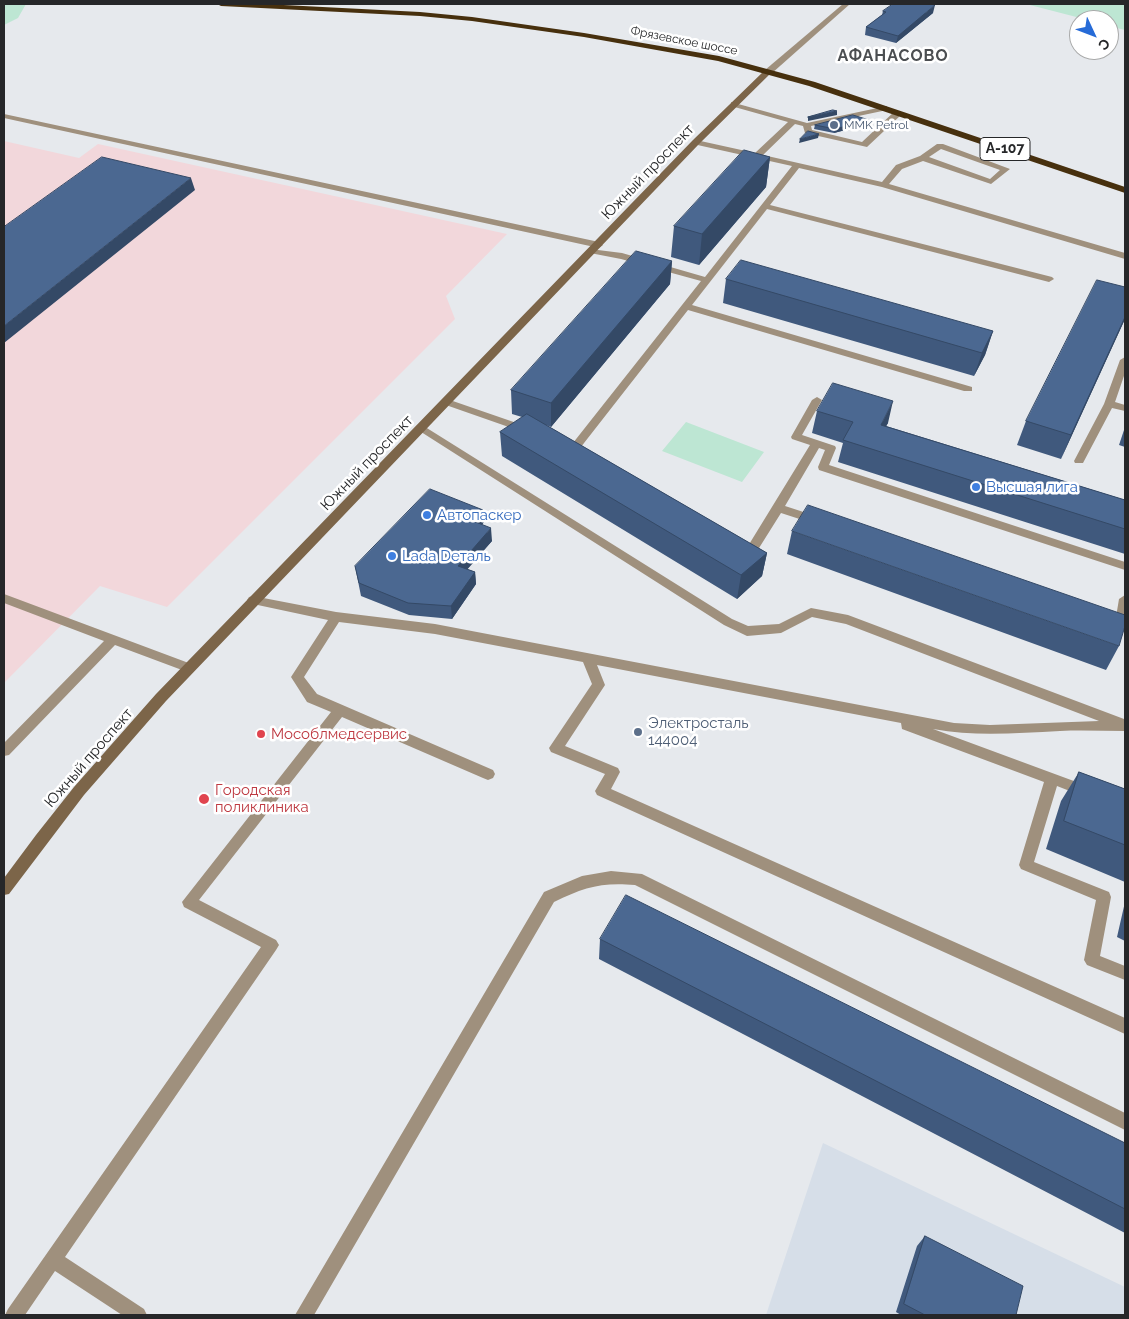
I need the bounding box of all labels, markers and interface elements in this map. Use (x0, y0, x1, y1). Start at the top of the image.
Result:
north arrow (1069, 10, 1119, 60)
street label: Фрязевское шоссе (629, 24, 739, 58)
text: С (1095, 36, 1113, 54)
district label: АФАНАСОВО (836, 46, 950, 66)
place label: MMK Petrol (844, 118, 909, 132)
marker: MMK Petrol (828, 119, 840, 131)
street label: Южный проспект (598, 121, 698, 223)
road number: А-107 (980, 138, 1030, 160)
street label: Южный проспект (317, 412, 417, 514)
place label: Высшая лига (986, 478, 1078, 496)
marker: Высшая лига (970, 481, 982, 493)
place label: Автопаскер (437, 506, 522, 524)
marker: Автопаскер (421, 509, 433, 521)
place label: Lada Dеталь (402, 547, 491, 565)
marker: Lada Dеталь (386, 550, 398, 562)
street label: Южный проспект (41, 705, 137, 811)
place label: Электросталь 144004 (648, 714, 749, 749)
place label: Мособлмедсервис (271, 725, 407, 743)
marker: Электросталь 144004 (632, 726, 644, 738)
marker: Мособлмедсервис (255, 728, 267, 740)
place label: Городская поликлиника (215, 781, 309, 816)
marker: Городская поликлиника (197, 792, 211, 806)

